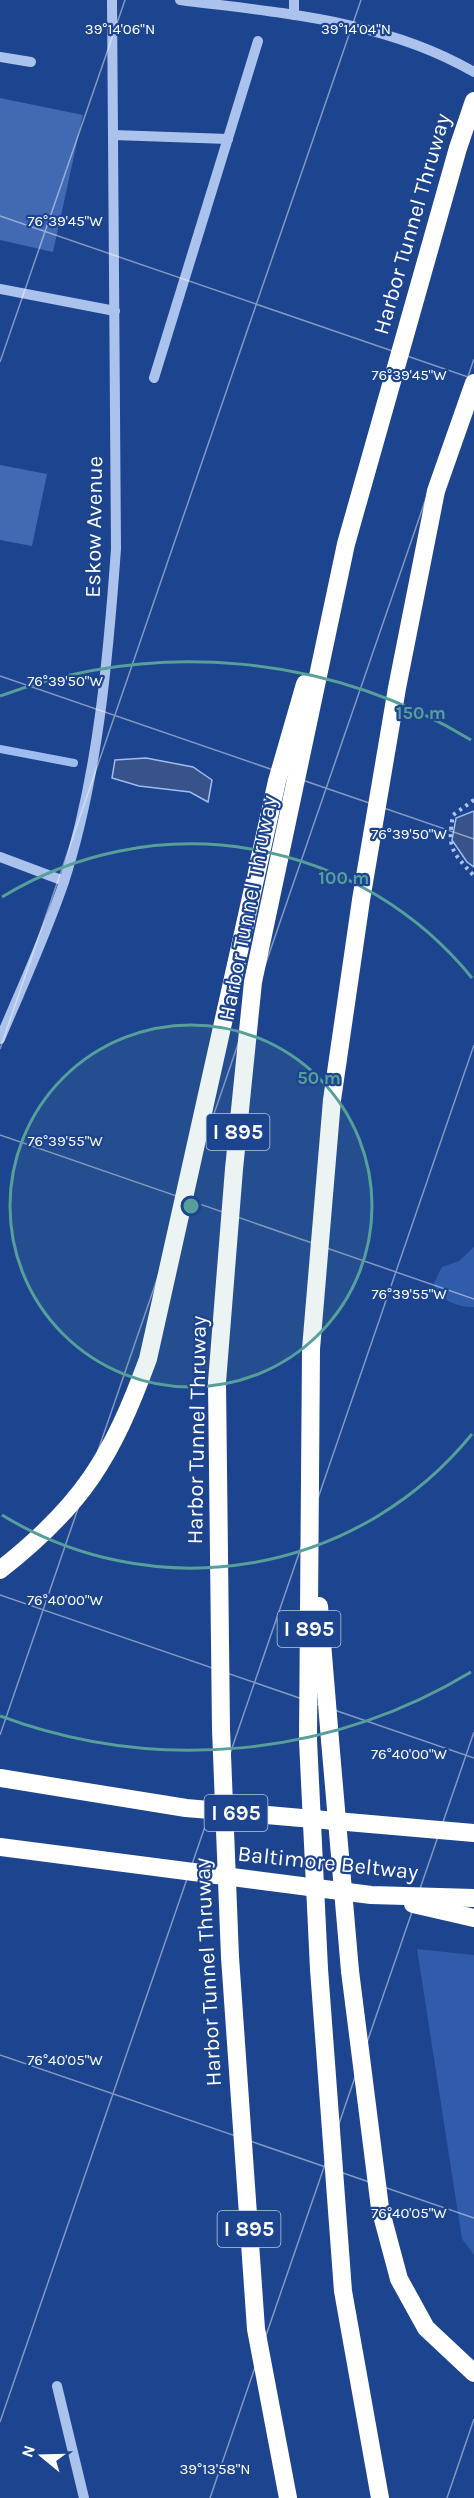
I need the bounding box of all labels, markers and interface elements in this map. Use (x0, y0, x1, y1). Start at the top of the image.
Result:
text: 39°14'06"N (85, 20, 155, 38)
text: 39°14'04"N (321, 20, 391, 38)
street label: Harbor Tunnel Thruway (368, 110, 456, 338)
text: 76°39'45"W (27, 212, 103, 230)
text: 76°39'45"W (371, 366, 447, 384)
street label: Eskow Avenue (80, 456, 108, 598)
text: 76°39'50"W (27, 672, 103, 690)
text: 150 m (396, 702, 446, 724)
street label: Harbor Tunnel Thruway (213, 793, 283, 1023)
text: 76°39'50"W (371, 825, 447, 843)
text: 100 m (319, 867, 369, 889)
text: 50 m (297, 1067, 341, 1089)
road number: I 895 (206, 1114, 270, 1150)
text: 76°39'55"W (27, 1132, 103, 1150)
centre of rings (181, 1196, 201, 1216)
text: 76°39'55"W (371, 1285, 447, 1303)
street label: Harbor Tunnel Thruway (182, 1315, 212, 1545)
text: 76°40'00"W (27, 1591, 104, 1609)
road number: I 895 (278, 1611, 340, 1647)
text: 76°40'00"W (371, 1745, 448, 1763)
road number: I 695 (204, 1795, 268, 1831)
street label: Baltimore Beltway (236, 1841, 420, 1885)
street label: Harbor Tunnel Thruway (189, 1857, 227, 2087)
text: 76°40'05"W (27, 2051, 103, 2069)
text: 76°40'05"W (371, 2204, 447, 2222)
road number: I 895 (218, 2211, 280, 2247)
north arrow (12, 2426, 72, 2486)
text: N (17, 2443, 39, 2460)
text: 39°13'58"N (179, 2460, 251, 2478)

